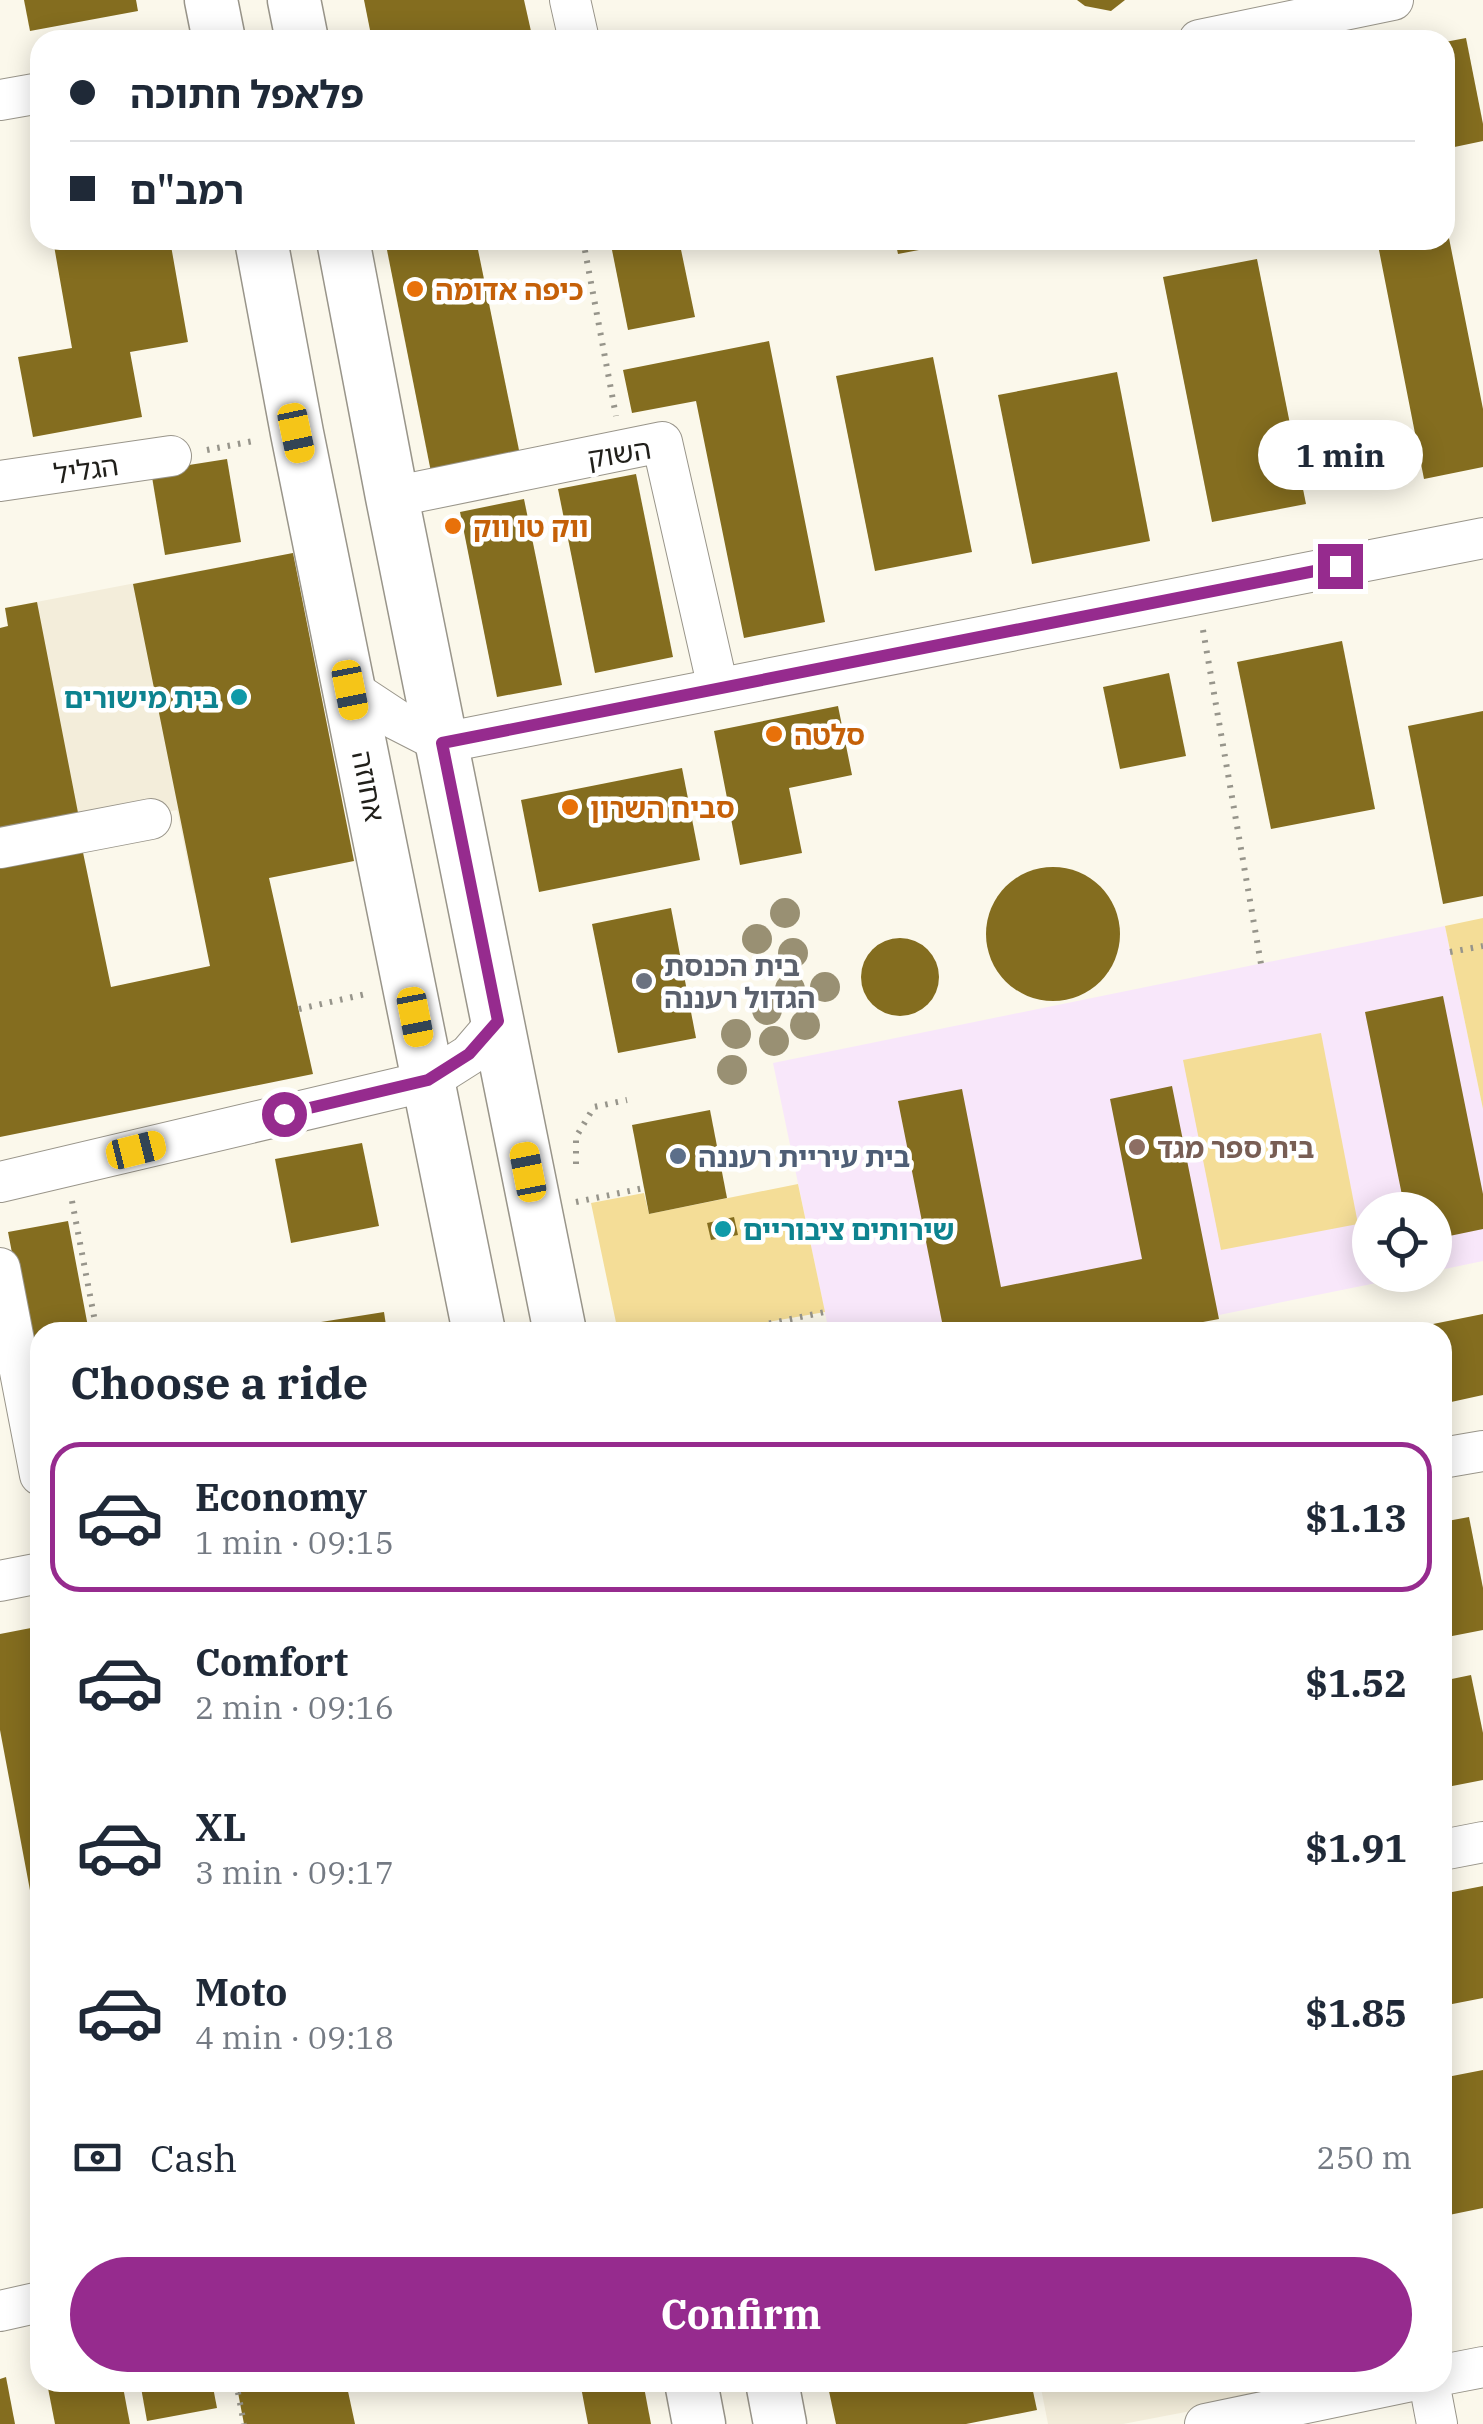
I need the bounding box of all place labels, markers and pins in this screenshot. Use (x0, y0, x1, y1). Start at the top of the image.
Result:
place label: כיפה אדומה (435, 271, 583, 308)
marker: כיפה אדומה (404, 278, 426, 300)
place label: ווק טו ווק (473, 508, 588, 545)
marker: ווק טו ווק (442, 515, 464, 537)
place label: בית מישורים (64, 679, 219, 716)
marker: בית מישורים (228, 686, 250, 708)
place label: סלטה (794, 716, 865, 753)
marker: סלטה (763, 723, 785, 745)
place label: סביח השרון (590, 789, 735, 826)
marker: סביח השרון (559, 796, 581, 818)
place label: בית הכנסת הגדול רעננה (664, 947, 815, 1016)
marker: בית הכנסת הגדול רעננה (633, 970, 655, 992)
place label: בית ספר מגד (1157, 1129, 1314, 1166)
marker: בית ספר מגד (1126, 1136, 1148, 1158)
place label: בית עיריית רעננה (698, 1138, 910, 1175)
marker: בית עיריית רעננה (667, 1145, 689, 1167)
place label: שירותים ציבוריים (743, 1211, 954, 1248)
marker: שירותים ציבוריים (712, 1218, 734, 1240)

